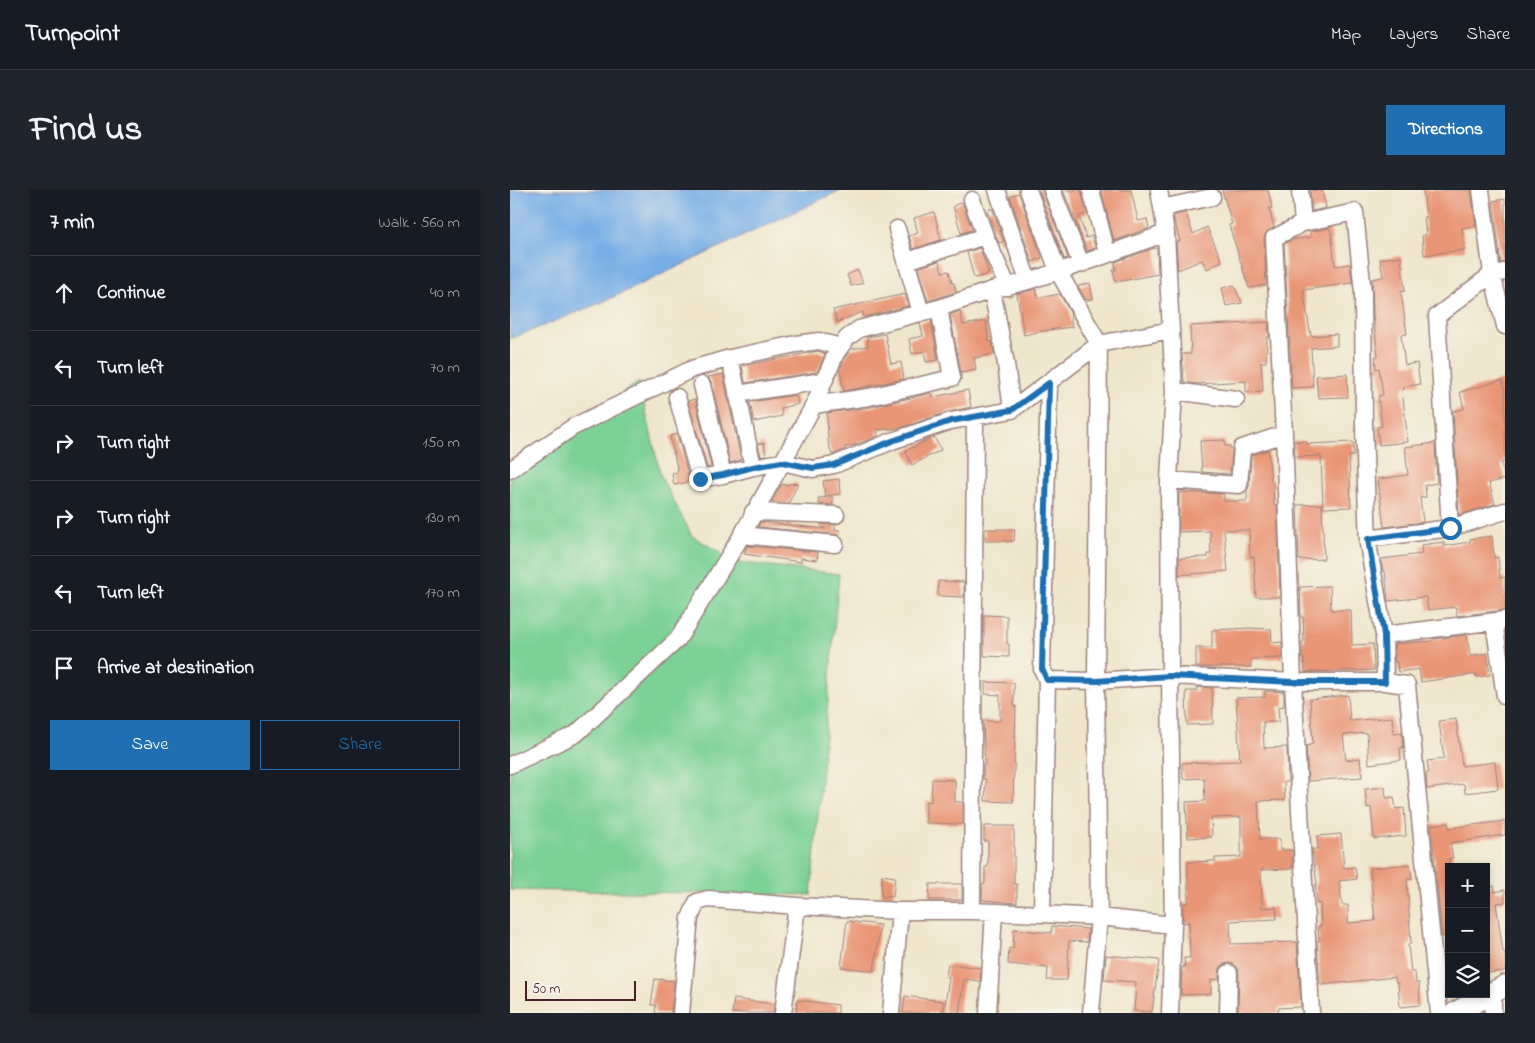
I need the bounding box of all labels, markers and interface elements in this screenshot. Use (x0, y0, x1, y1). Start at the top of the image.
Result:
text: Turnpoint (25, 17, 120, 52)
text: Map (1331, 22, 1361, 48)
text: Layers (1389, 22, 1439, 48)
text: Share (1467, 22, 1510, 48)
text: Find us (30, 105, 142, 156)
button: Directions (1386, 105, 1505, 155)
text: 7 min (50, 208, 94, 238)
text: Walk · 560 m (378, 211, 460, 235)
icon: ahead (50, 279, 78, 307)
text: Continue (97, 280, 165, 307)
text: 40 m (430, 281, 460, 305)
icon: left (50, 354, 78, 382)
text: Turn left (97, 355, 164, 382)
text: 70 m (430, 356, 460, 380)
icon: right (50, 429, 78, 457)
text: Turn right (97, 430, 170, 457)
text: 150 m (422, 431, 460, 455)
route end (689, 468, 712, 491)
icon: right (50, 504, 78, 532)
text: Turn right (97, 505, 170, 532)
text: 130 m (425, 506, 460, 530)
route start (1439, 517, 1462, 540)
icon: left (50, 579, 78, 607)
text: Turn left (97, 580, 164, 607)
text: 170 m (425, 581, 460, 605)
icon: arrive (50, 654, 78, 682)
text: Arrive at destination (97, 655, 254, 682)
button: Save (50, 720, 250, 770)
button: Share (260, 720, 460, 770)
map controls (1445, 863, 1490, 998)
button: + (1445, 863, 1490, 908)
button: − (1445, 908, 1490, 953)
button: layers (1445, 953, 1490, 998)
scale bar (525, 978, 636, 1001)
text: 50 m (532, 979, 560, 1000)

